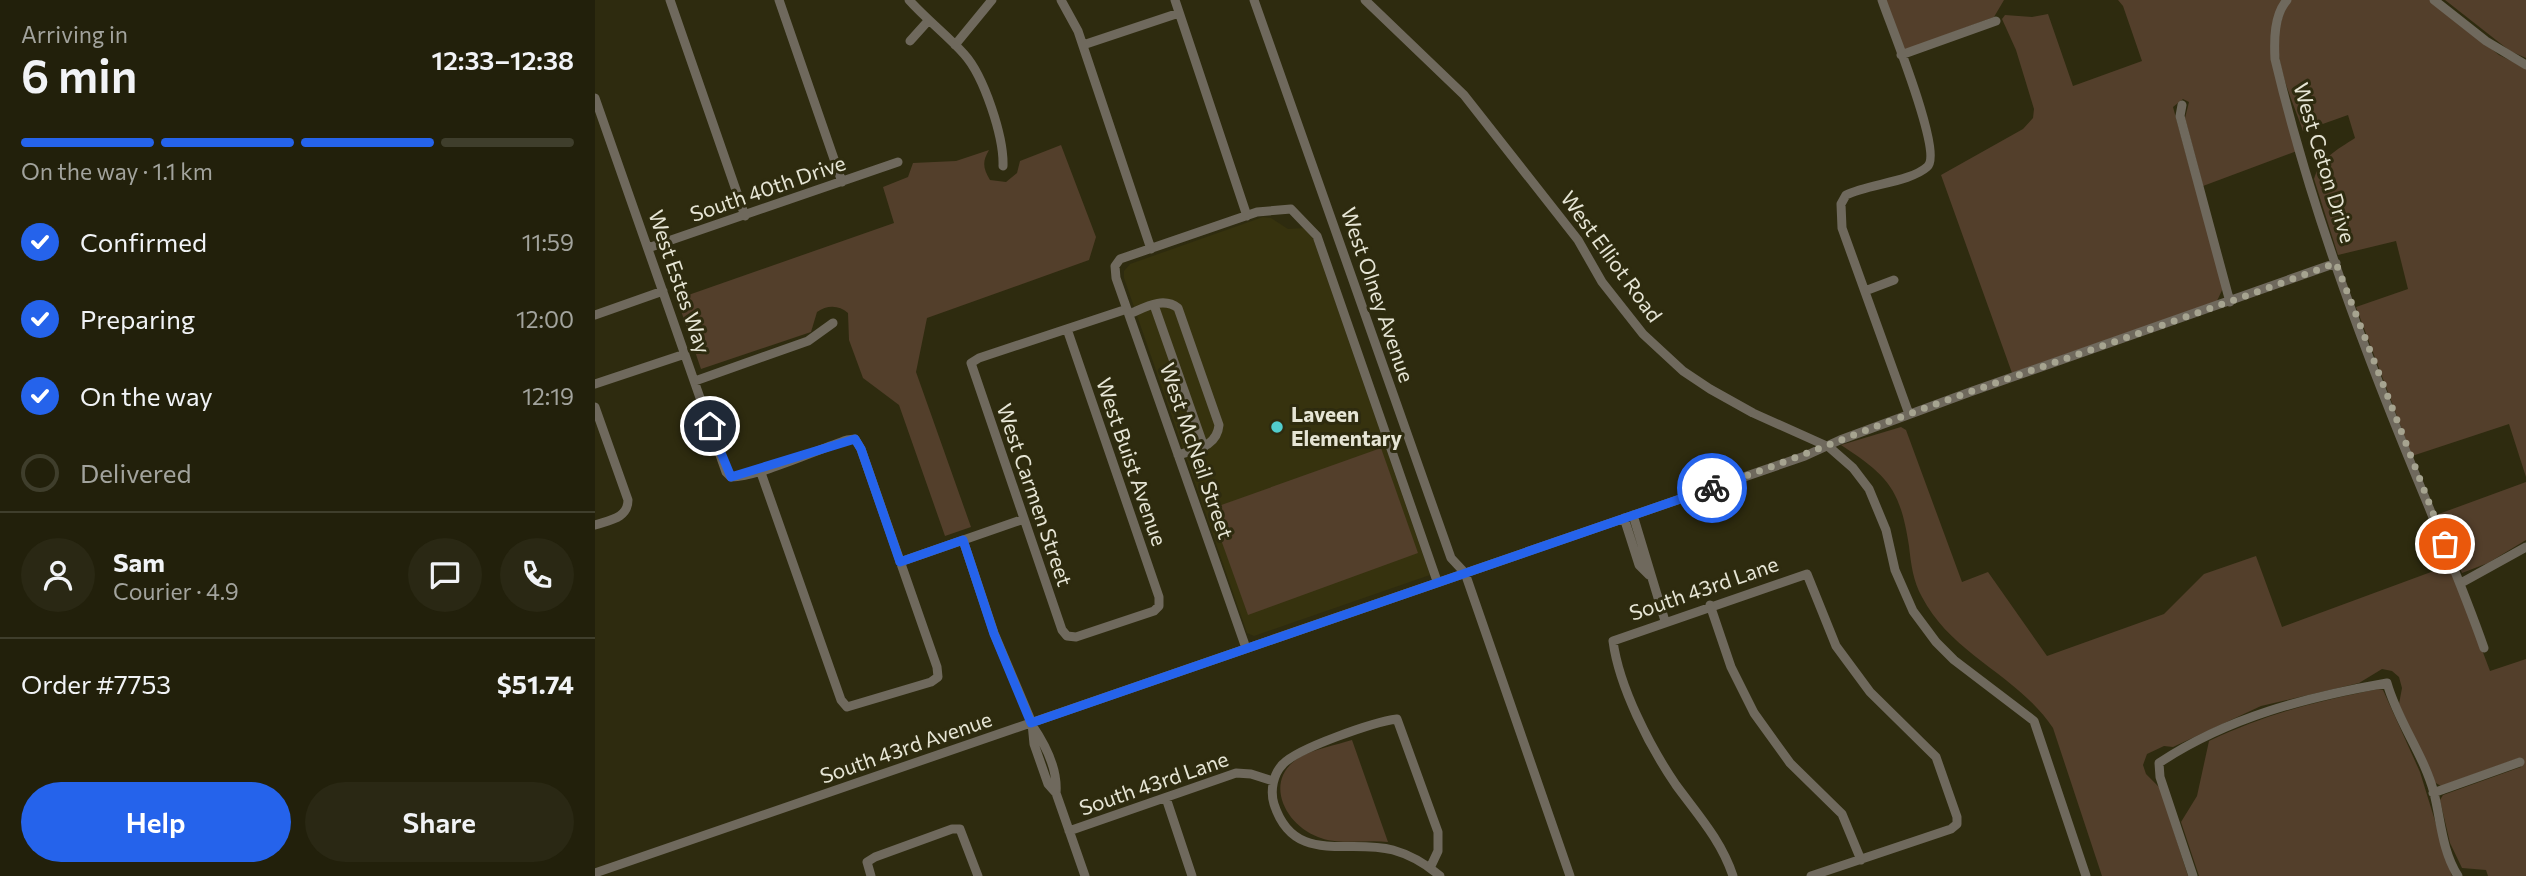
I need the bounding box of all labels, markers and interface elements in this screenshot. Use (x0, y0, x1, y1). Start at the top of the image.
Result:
text: Arriving in (21, 20, 128, 48)
text: 12:33–12:38 (432, 44, 574, 75)
text: 6 min (21, 46, 137, 102)
street label: West Ceton Drive (2289, 79, 2362, 246)
street label: South 40th Drive (686, 149, 849, 226)
text: On the way · 1.1 km (21, 157, 213, 185)
street label: West Elliot Road (1556, 186, 1668, 326)
street label: West Olney Avenue (1337, 204, 1420, 385)
street label: West Estes Way (644, 206, 717, 357)
icon: check (21, 223, 59, 261)
text: Confirmed (80, 226, 207, 257)
text: 11:59 (522, 228, 574, 256)
icon: check (21, 300, 59, 338)
text: Preparing (80, 303, 195, 334)
text: 12:00 (516, 305, 574, 333)
street label: West McNeil Street (1156, 359, 1239, 542)
street label: West Buist Avenue (1092, 374, 1173, 549)
icon: check (21, 377, 59, 415)
text: On the way (80, 380, 213, 411)
text: 12:19 (522, 382, 574, 410)
pin (680, 396, 740, 456)
street label: West Carmen Street (992, 400, 1078, 589)
place label: Laveen Elementary (1291, 401, 1402, 450)
icon: home (691, 407, 729, 445)
marker: Laveen Elementary (1269, 419, 1285, 435)
courier (1677, 453, 1747, 523)
text: Delivered (80, 457, 191, 488)
icon: bike (1693, 469, 1731, 507)
pin (2415, 514, 2475, 574)
icon: bag (2426, 525, 2464, 563)
button: person (21, 538, 95, 612)
button: chat (408, 538, 482, 612)
button: phone (500, 538, 574, 612)
text: Sam (113, 546, 165, 577)
street label: South 43rd Lane (1626, 550, 1781, 625)
text: Courier · 4.9 (113, 577, 239, 605)
text: Order #7753 (21, 668, 171, 699)
text: $51.74 (497, 668, 574, 699)
street label: South 43rd Avenue (816, 705, 995, 788)
street label: South 43rd Lane (1076, 745, 1231, 820)
button: Help (21, 782, 291, 862)
button: Share (305, 782, 574, 862)

